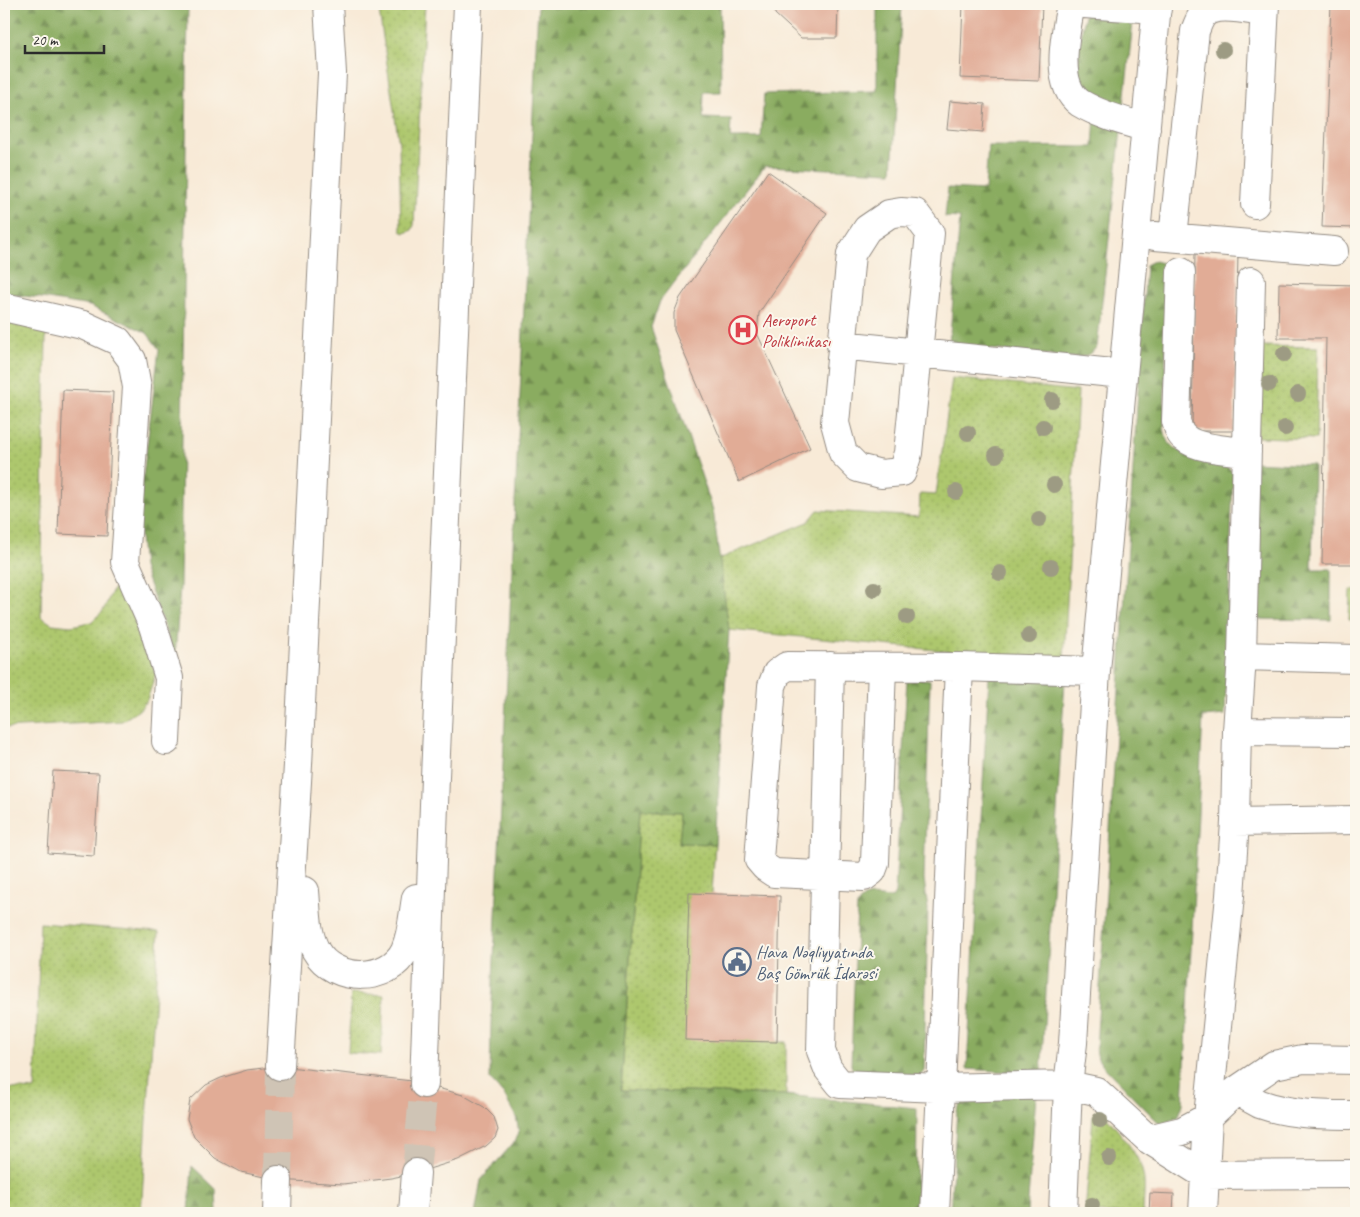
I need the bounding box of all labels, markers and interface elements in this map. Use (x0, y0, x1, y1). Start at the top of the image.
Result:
scale bar (25, 22, 104, 54)
text: 20 m (32, 31, 59, 50)
place label: Aeroport Poliklinikası (762, 309, 831, 352)
hospital icon: Aeroport Poliklinikası (728, 315, 758, 345)
place label: Hava Nəqliyyatında Baş Gömrük İdarəsi (756, 941, 880, 984)
public building icon: Hava Nəqliyyatında Baş Gömrük İdarəsi (722, 947, 752, 977)

